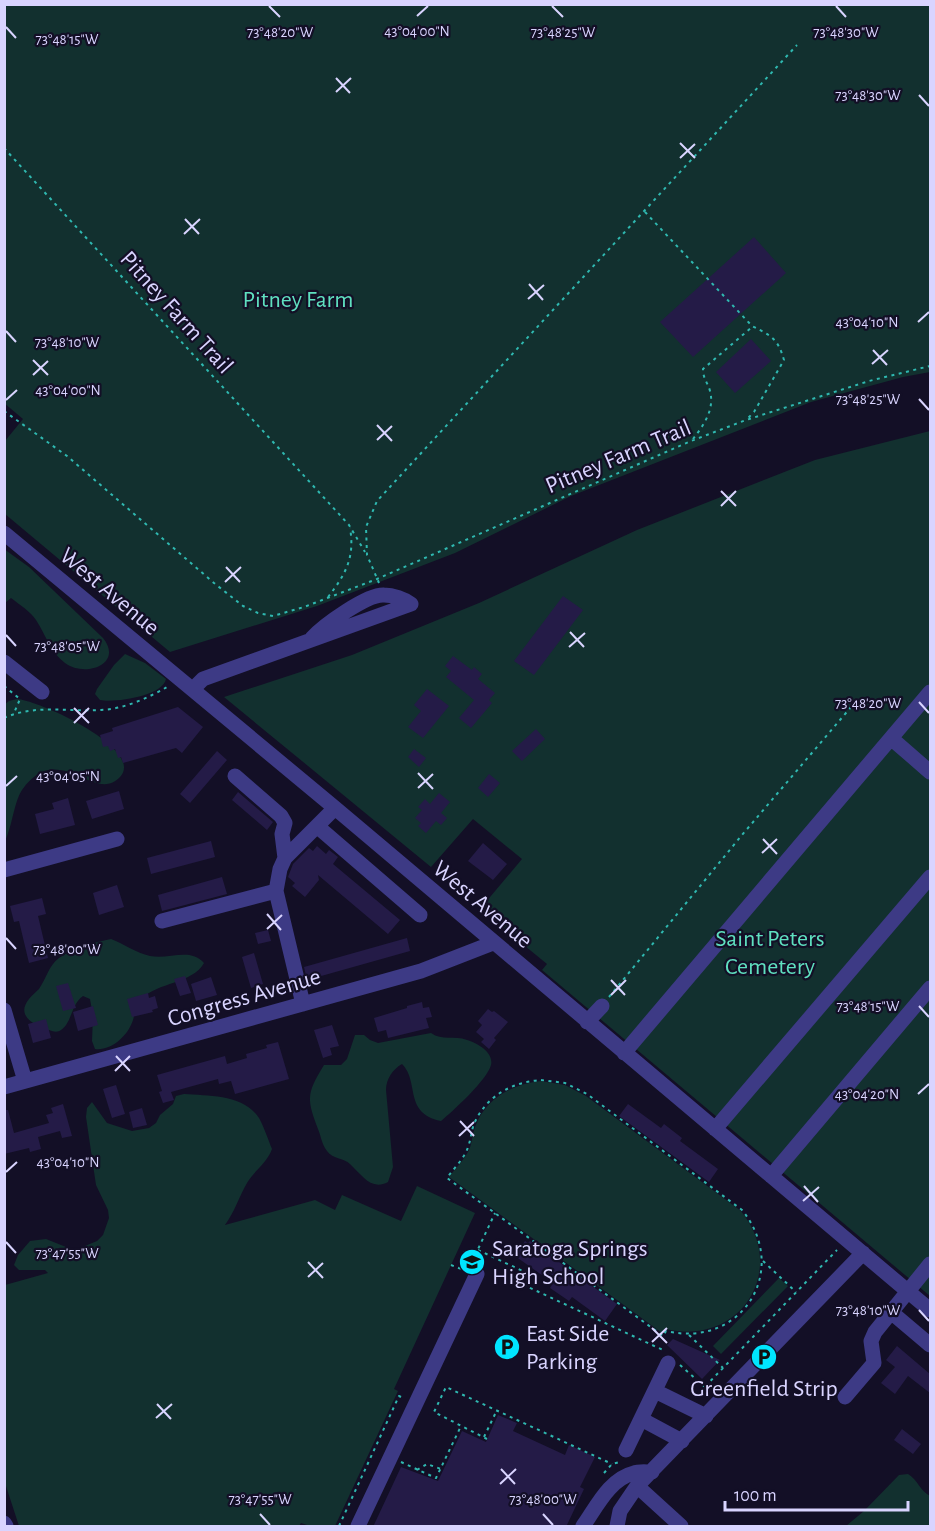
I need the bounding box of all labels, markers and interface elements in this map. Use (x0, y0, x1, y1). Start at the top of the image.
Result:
text: 43°04'00"N (384, 24, 450, 39)
text: 73°48'20"W (247, 25, 314, 40)
text: 73°48'25"W (531, 25, 596, 40)
text: 73°48'30"W (813, 25, 879, 40)
text: 73°48'15"W (36, 32, 99, 47)
text: 73°48'30"W (835, 88, 901, 103)
street label: Pitney Farm Trail (115, 247, 237, 379)
park label: Pitney Farm (242, 288, 354, 312)
text: 43°04'10"N (836, 315, 898, 330)
text: 73°48'10"W (35, 335, 100, 350)
text: 43°04'00"N (35, 383, 101, 398)
text: 73°48'25"W (836, 392, 901, 407)
street label: Pitney Farm Trail (542, 415, 695, 498)
street label: West Avenue (55, 543, 164, 640)
text: 73°48'05"W (34, 639, 100, 654)
text: 73°48'20"W (835, 696, 902, 711)
text: 43°04'05"N (36, 769, 100, 784)
street label: West Avenue (428, 856, 537, 953)
park label: Saint Peters Cemetery (715, 927, 825, 979)
text: 73°48'00"W (33, 942, 101, 957)
street label: Congress Avenue (165, 965, 324, 1031)
text: 73°48'15"W (837, 999, 900, 1014)
text: 43°04'20"N (835, 1087, 899, 1102)
text: 43°04'10"N (37, 1155, 99, 1170)
place label: Saratoga Springs High School (492, 1237, 648, 1289)
text: 73°47'55"W (35, 1246, 99, 1261)
school or university icon: Saratoga Springs High School (457, 1247, 487, 1277)
text: 73°48'10"W (836, 1303, 901, 1318)
place label: East Side Parking (526, 1322, 609, 1374)
parking icon: East Side Parking (492, 1332, 522, 1362)
parking icon: Greenfield Strip (749, 1342, 779, 1372)
place label: Greenfield Strip (690, 1377, 838, 1401)
scale bar (725, 1474, 908, 1512)
text: 100 m (734, 1487, 777, 1505)
text: 73°47'55"W (228, 1492, 292, 1507)
text: 73°48'00"W (509, 1492, 577, 1507)

